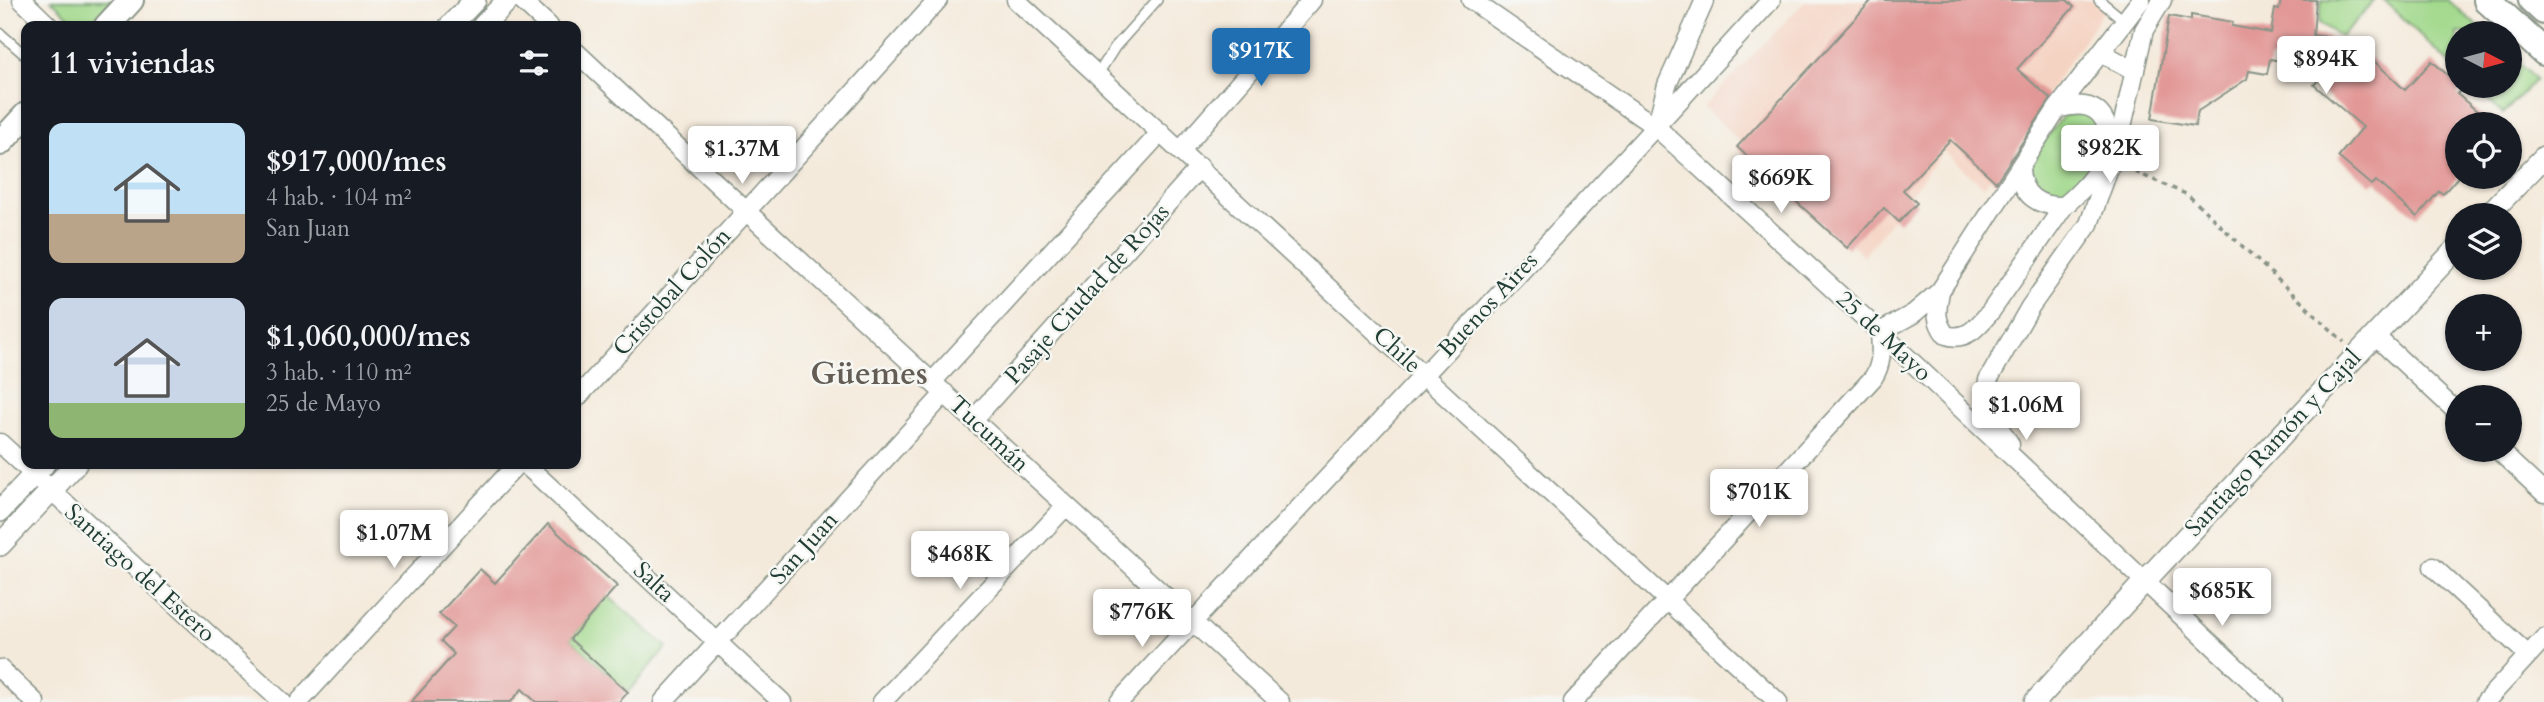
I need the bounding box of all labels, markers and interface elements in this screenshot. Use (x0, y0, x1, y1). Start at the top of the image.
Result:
north arrow (2445, 21, 2522, 98)
map controls (2445, 21, 2522, 462)
pin: $917K (1212, 28, 1310, 88)
text: $917K (1228, 35, 1294, 66)
pin: $894K (2277, 36, 2375, 96)
text: 11 viviendas (49, 43, 215, 84)
text: $894K (2293, 43, 2359, 74)
icon: filters (515, 44, 553, 82)
button: locate (2445, 112, 2522, 189)
pin: $982K (2061, 125, 2159, 185)
pin: $1.37M (685, 127, 799, 186)
text: $982K (2077, 132, 2143, 163)
text: $1.37M (704, 133, 780, 164)
text: $917,000/mes (266, 141, 447, 182)
icon: home (105, 151, 189, 235)
pin: $669K (1732, 156, 1830, 215)
text: $669K (1748, 162, 1814, 193)
text: 4 hab. · 104 m² (266, 182, 412, 213)
street label: Pasaje Ciudad de Rojas (997, 197, 1177, 391)
button: layers (2445, 203, 2522, 280)
text: San Juan (266, 213, 350, 244)
street label: Cristobal Colón (605, 220, 739, 363)
street label: Buenos Aires (1431, 245, 1545, 365)
street label: 25 de Mayo (1829, 283, 1939, 389)
button: + (2445, 294, 2522, 371)
text: $1,060,000/mes (266, 316, 471, 357)
street label: Chile (1366, 319, 1428, 381)
icon: home (105, 326, 189, 410)
street label: Santiago Ramón y Cajal (2177, 342, 2369, 544)
district label: Güemes (810, 352, 928, 396)
text: 3 hab. · 110 m² (266, 357, 412, 388)
pin: $1.06M (1969, 382, 2083, 442)
button: − (2445, 385, 2522, 462)
text: 25 de Mayo (266, 388, 381, 419)
street label: Tucumán (941, 388, 1037, 480)
text: $1.06M (1988, 389, 2064, 420)
pin: $701K (1710, 470, 1808, 529)
text: $701K (1726, 476, 1792, 507)
street label: Santiago del Estero (57, 496, 223, 650)
street label: San Juan (762, 504, 846, 592)
pin: $1.07M (337, 510, 451, 570)
text: $1.07M (356, 517, 432, 548)
pin: $468K (911, 532, 1009, 591)
text: $468K (927, 538, 993, 569)
street label: Salta (626, 554, 683, 610)
pin: $685K (2173, 568, 2271, 628)
text: $685K (2189, 575, 2255, 606)
pin: $776K (1093, 590, 1191, 649)
text: $776K (1109, 596, 1175, 627)

